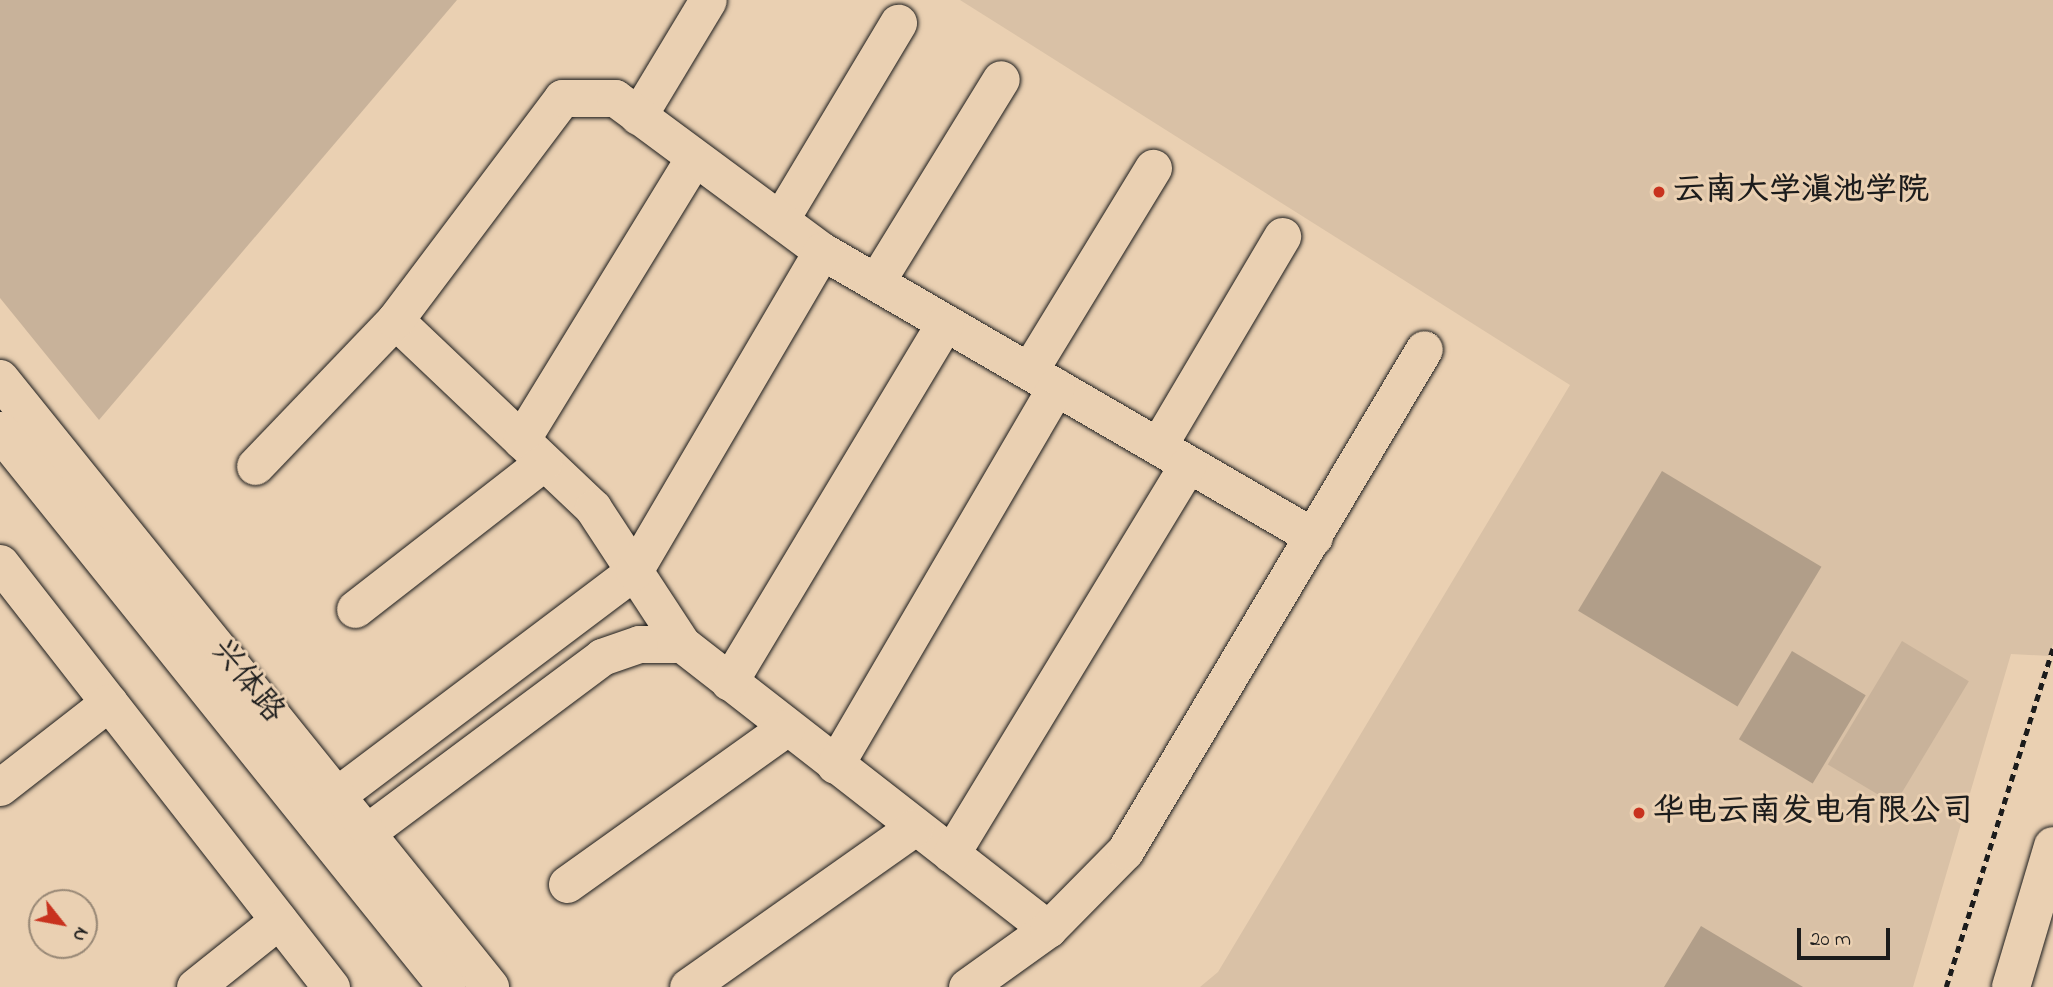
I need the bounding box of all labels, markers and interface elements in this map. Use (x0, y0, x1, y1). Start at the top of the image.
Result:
place label: 云南大学滇池学院 (1673, 173, 1929, 211)
marker: 云南大学滇池学院 (1651, 184, 1667, 200)
street label: 兴体路 (201, 633, 291, 731)
place label: 华电云南发电有限公司 (1653, 794, 1973, 832)
marker: 华电云南发电有限公司 (1631, 805, 1647, 821)
north arrow (28, 889, 98, 959)
scale bar (1801, 914, 1894, 958)
text: N (65, 922, 95, 946)
text: 20 m (1810, 925, 1851, 955)

